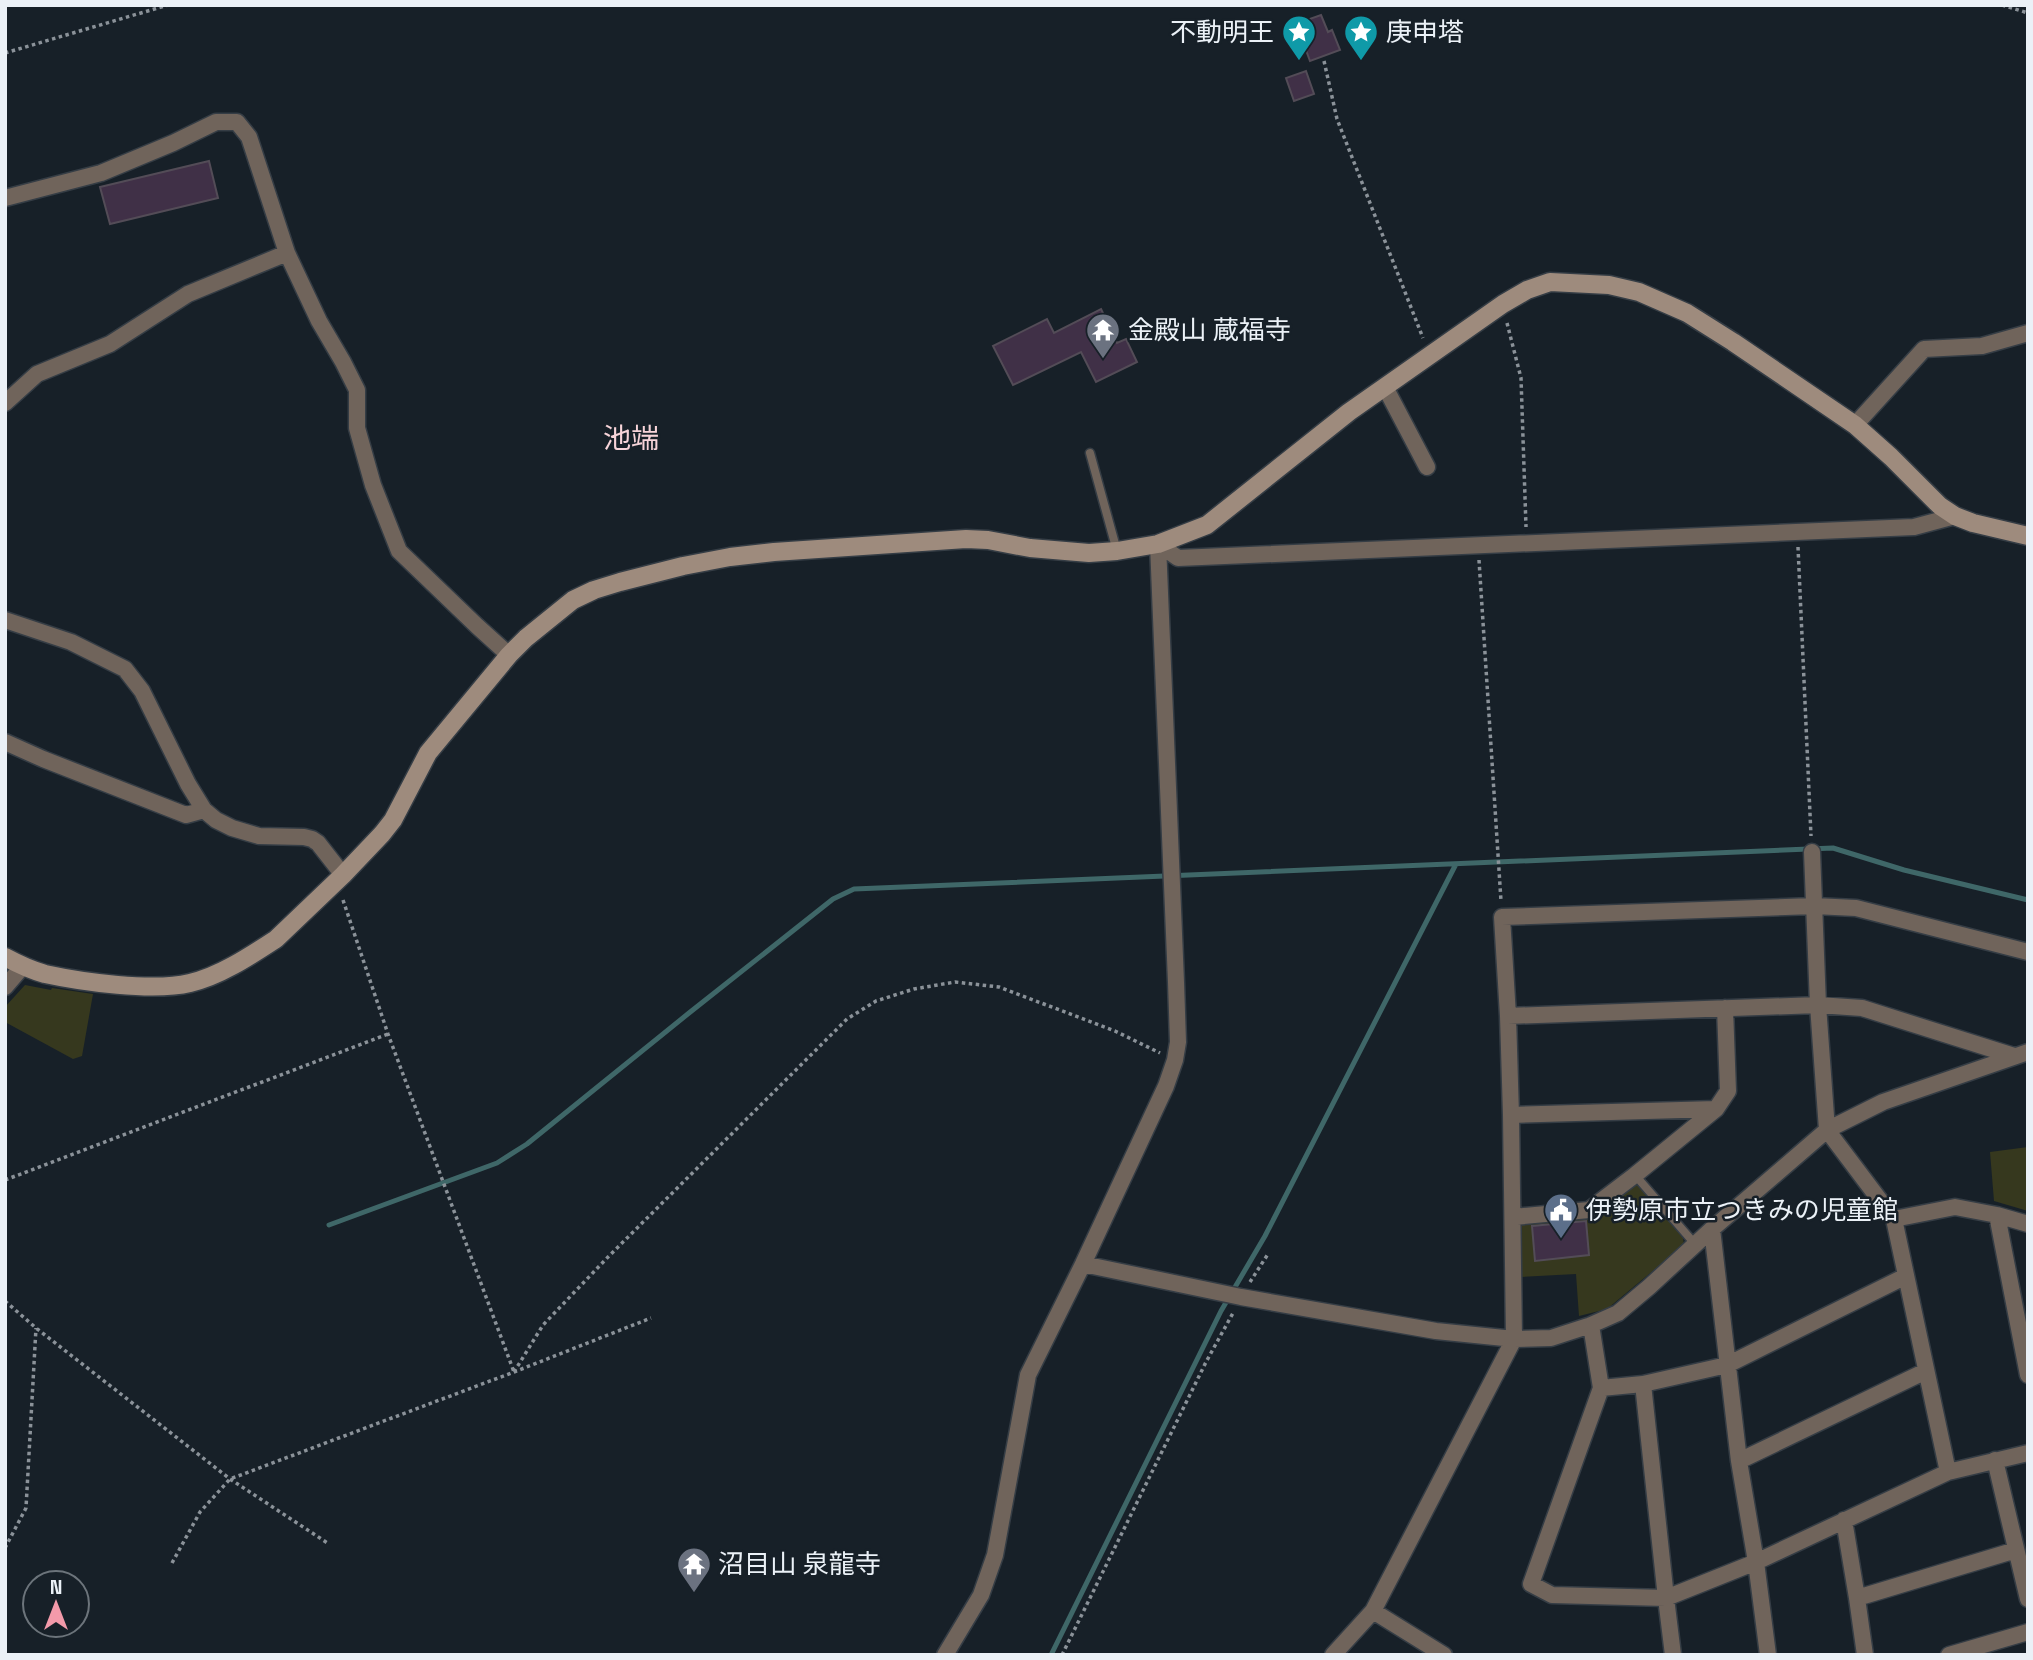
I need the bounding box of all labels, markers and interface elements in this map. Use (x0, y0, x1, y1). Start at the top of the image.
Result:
place icon: 不動明王 (1280, 13, 1318, 62)
place icon: 庚申塔 (1342, 13, 1380, 62)
place label: 不動明王 (1170, 15, 1274, 49)
place label: 庚申塔 (1386, 15, 1464, 49)
temple icon: 金殿山 蔵福寺 (1084, 311, 1122, 360)
place label: 金殿山 蔵福寺 (1128, 313, 1291, 347)
district label: 池端 (603, 420, 659, 456)
public building icon: 伊勢原市立つきみの児童館 (1542, 1191, 1580, 1240)
place label: 伊勢原市立つきみの児童館 (1586, 1193, 1898, 1227)
temple icon: 沼目山 泉龍寺 (675, 1545, 713, 1594)
place label: 沼目山 泉龍寺 (718, 1547, 881, 1581)
north arrow (21, 1569, 91, 1639)
text: N (50, 1575, 62, 1600)

